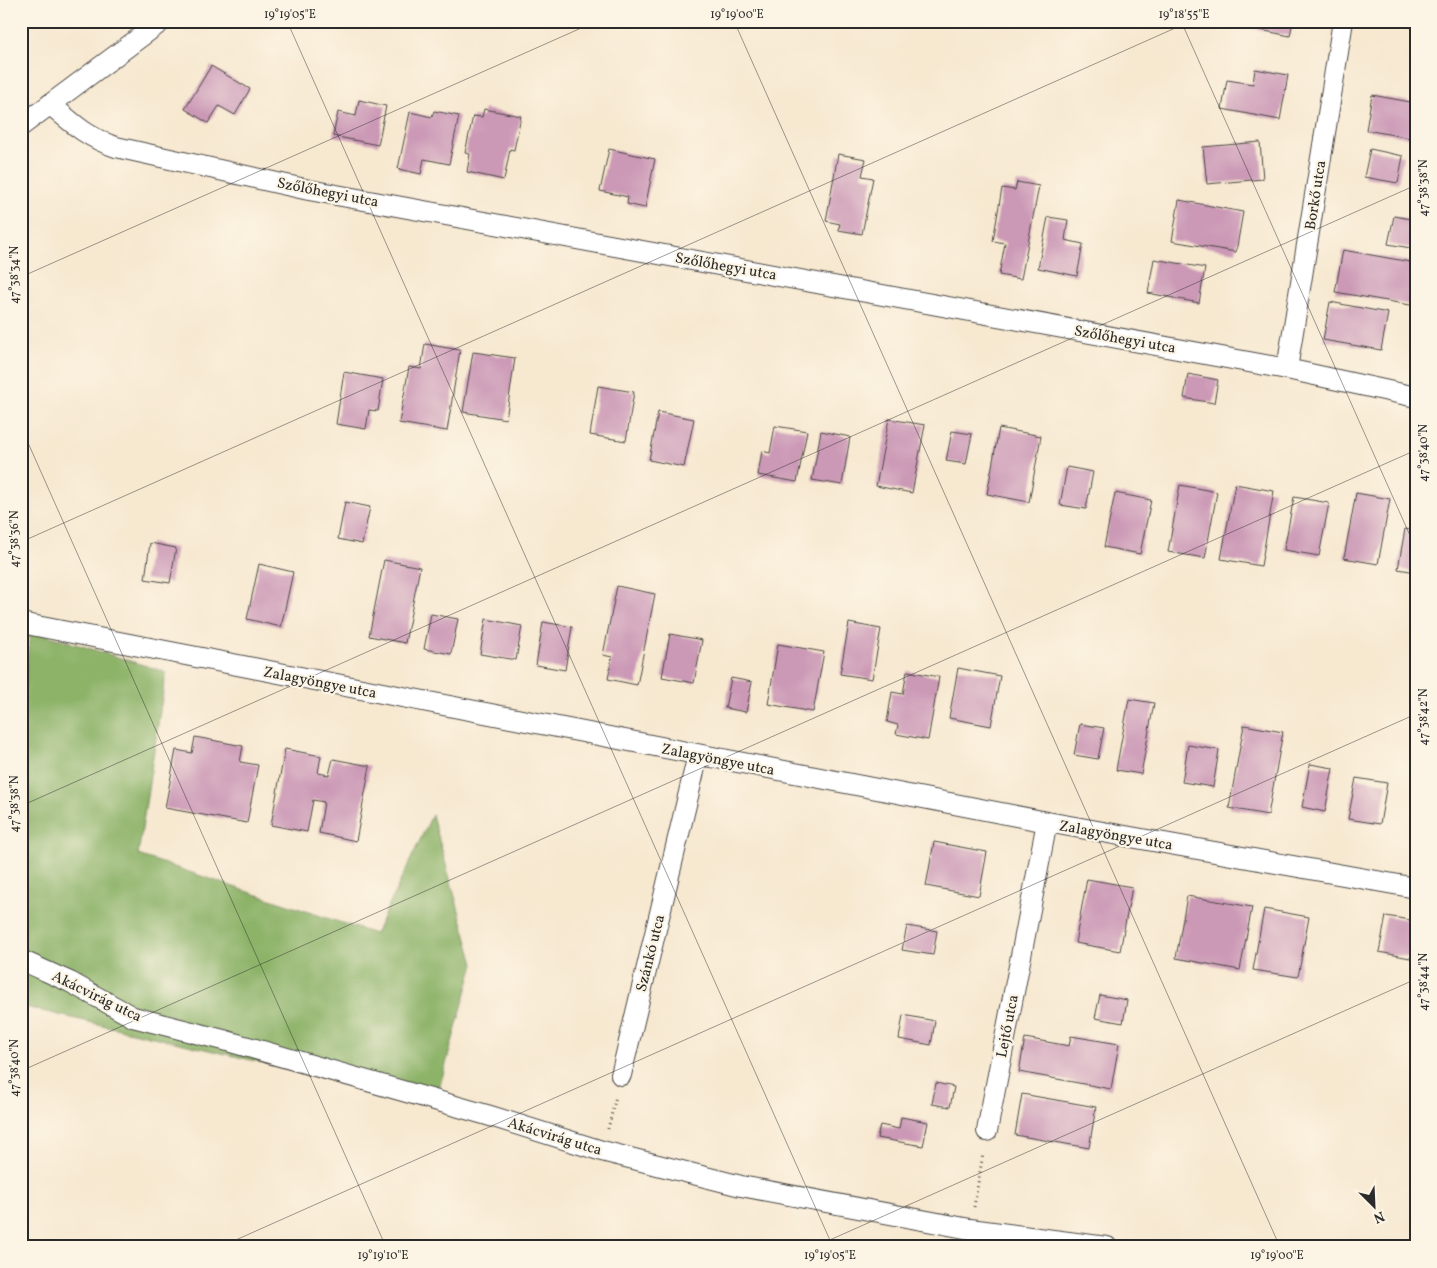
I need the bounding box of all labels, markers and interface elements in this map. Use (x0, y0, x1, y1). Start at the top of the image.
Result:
text: 19°19'05"E (264, 7, 316, 23)
text: 19°19'00"E (710, 7, 764, 23)
text: 19°18'55"E (1158, 7, 1210, 23)
street label: Borkő utca (1301, 159, 1332, 232)
text: 47°38'38"N (1416, 159, 1432, 217)
street label: Szőlőhegyi utca (275, 173, 380, 214)
text: 47°38'34"N (7, 246, 23, 304)
street label: Szőlőhegyi utca (673, 248, 778, 287)
street label: Szőlőhegyi utca (1072, 321, 1177, 360)
text: 47°38'40"N (1416, 424, 1432, 482)
text: 47°38'36"N (7, 510, 23, 568)
street label: Zalagyöngye utca (261, 662, 378, 705)
text: 47°38'42"N (1416, 688, 1432, 746)
street label: Zalagyöngye utca (659, 739, 776, 782)
text: 47°38'38"N (7, 775, 23, 833)
street label: Zalagyöngye utca (1057, 816, 1174, 857)
street label: Szánkó utca (632, 913, 671, 994)
text: 47°38'44"N (1416, 953, 1432, 1011)
street label: Akácvirág utca (48, 967, 145, 1028)
street label: Lejtő utca (992, 993, 1025, 1060)
text: 47°38'40"N (7, 1039, 23, 1097)
street label: Akácvirág utca (505, 1113, 604, 1162)
north arrow (1350, 1180, 1400, 1230)
text: N (1370, 1206, 1387, 1227)
text: 19°19'10"E (357, 1248, 409, 1264)
text: 19°19'05"E (804, 1248, 856, 1264)
text: 19°19'00"E (1250, 1248, 1304, 1264)

